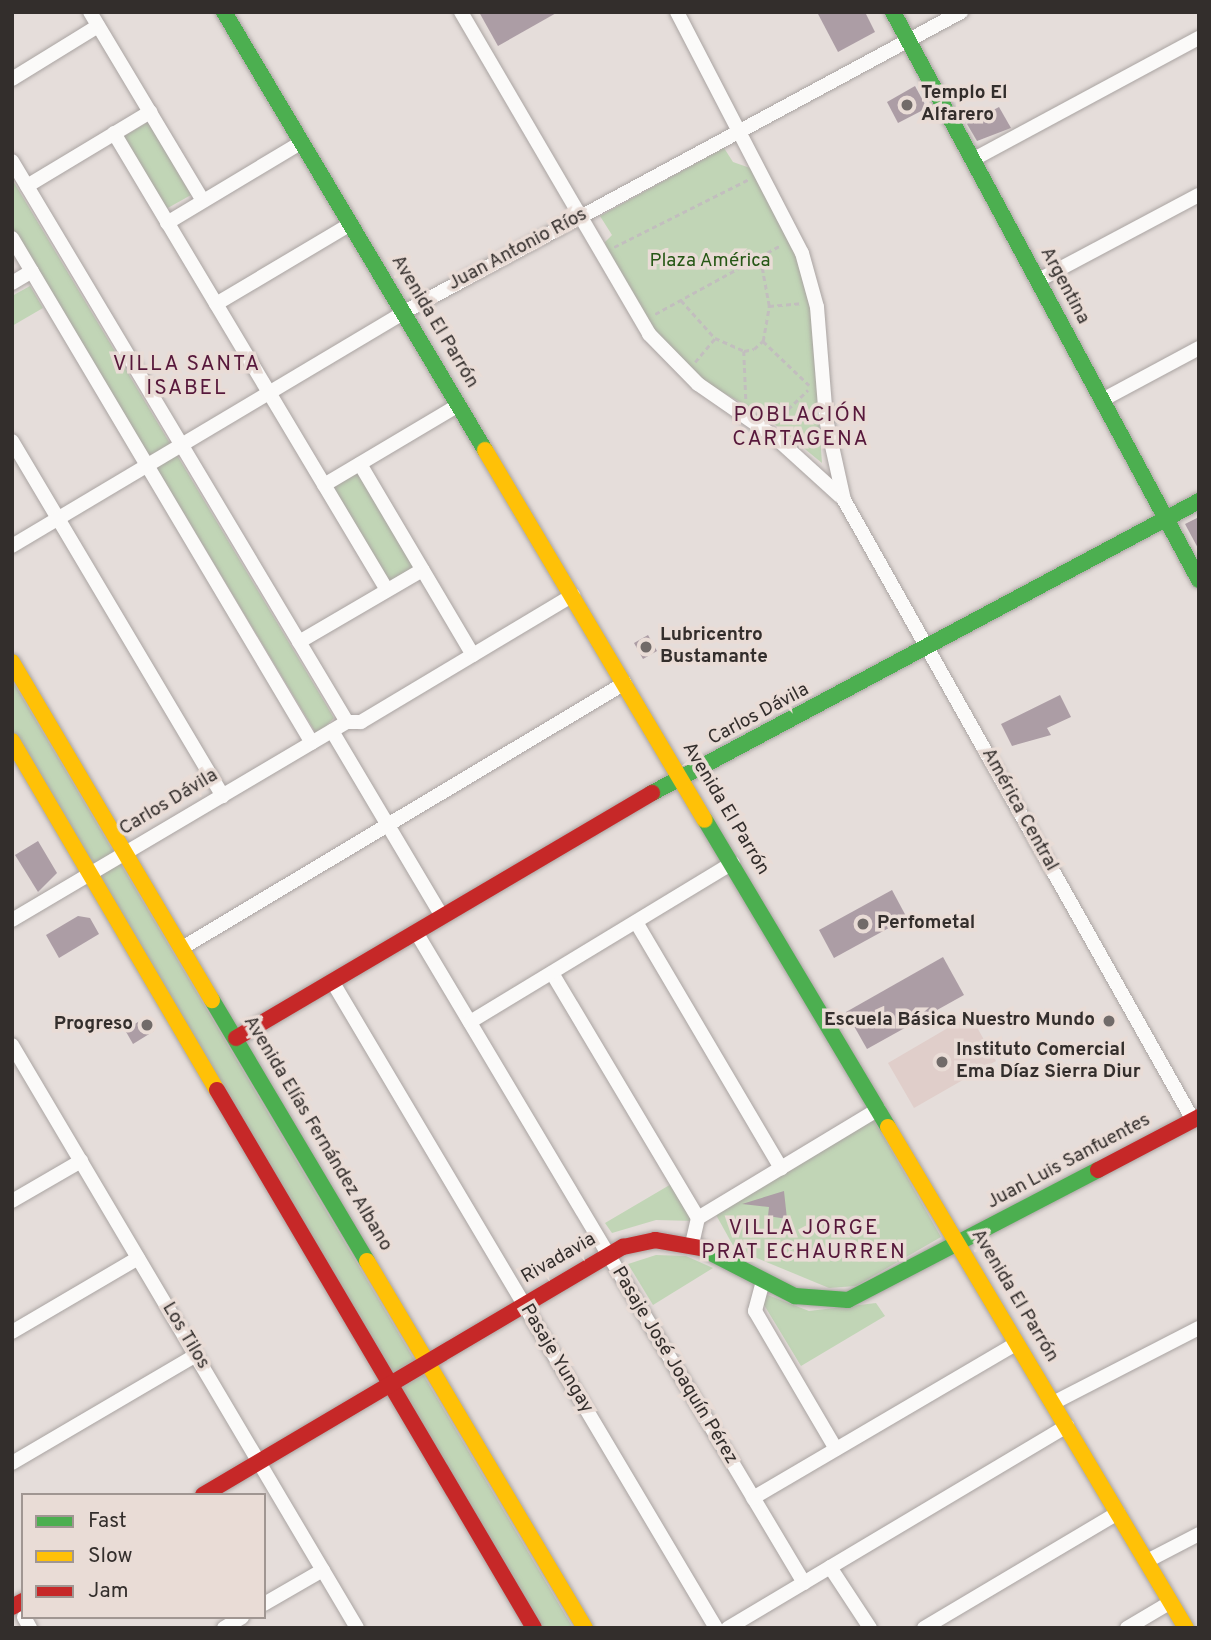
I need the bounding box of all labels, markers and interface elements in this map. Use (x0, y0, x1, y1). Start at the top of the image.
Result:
place label: Templo El Alfarero (921, 83, 1008, 127)
marker: Templo El Alfarero (899, 97, 915, 113)
street label: Juan Antonio Ríos (444, 204, 592, 296)
street label: Argentina (1034, 244, 1094, 328)
street label: Avenida El Parrón (385, 251, 483, 393)
park label: Plaza América (649, 251, 771, 273)
district label: VILLA SANTA ISABEL (114, 352, 260, 402)
district label: POBLACIÓN CARTAGENA (733, 403, 869, 453)
place label: Lubricentro Bustamante (660, 625, 768, 669)
marker: Lubricentro Bustamante (638, 639, 654, 655)
street label: Carlos Dávila (705, 679, 813, 751)
street label: Avenida El Parrón (676, 738, 774, 880)
street label: América Central (976, 745, 1062, 875)
street label: Carlos Dávila (116, 765, 222, 841)
place label: Perfometal (877, 913, 975, 935)
marker: Perfometal (855, 916, 871, 932)
place label: Escuela Básica Nuestro Mundo (824, 1010, 1095, 1032)
street label: Avenida Elías Fernández Albano (237, 1012, 397, 1256)
marker: Escuela Básica Nuestro Mundo (1101, 1013, 1117, 1029)
place label: Progreso (54, 1014, 133, 1036)
marker: Progreso (139, 1017, 155, 1033)
place label: Instituto Comercial Ema Díaz Sierra Diur (956, 1040, 1141, 1084)
marker: Instituto Comercial Ema Díaz Sierra Diur (934, 1054, 950, 1070)
street label: Juan Luis Sanfuentes (983, 1109, 1155, 1215)
district label: VILLA JORGE PRAT ECHAURREN (703, 1216, 905, 1266)
street label: Avenida El Parrón (965, 1225, 1063, 1367)
street label: Rivadavia (518, 1229, 600, 1289)
street label: Pasaje José Joaquín Pérez (606, 1263, 742, 1469)
street label: Los Tilos (156, 1298, 214, 1374)
street label: Pasaje Yungay (514, 1300, 598, 1418)
legend (21, 1493, 266, 1619)
text: Fast (88, 1508, 127, 1535)
text: Slow (88, 1543, 133, 1570)
text: Jam (88, 1578, 129, 1605)

